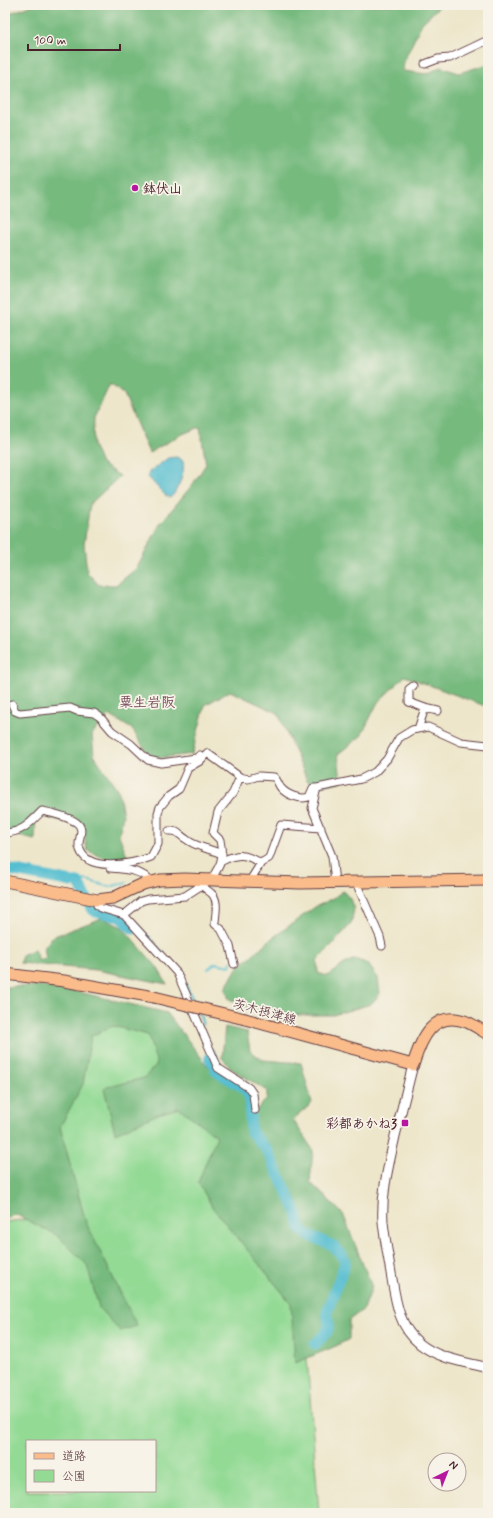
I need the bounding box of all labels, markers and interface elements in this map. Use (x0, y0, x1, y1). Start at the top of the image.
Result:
scale bar (28, 26, 120, 52)
text: 100 m (34, 33, 66, 49)
place label: 鉢伏山 (143, 181, 182, 198)
marker: 鉢伏山 (130, 183, 140, 193)
district label: 粟生岩阪 (119, 694, 175, 712)
street label: 茨木摂津線 (231, 996, 299, 1029)
place label: 彩都あかね3 (326, 1116, 397, 1133)
marker: 彩都あかね3 (400, 1118, 410, 1128)
legend (26, 1440, 156, 1492)
text: 道路 (62, 1449, 86, 1465)
north arrow (427, 1452, 467, 1492)
text: N (446, 1458, 461, 1473)
text: 公園 (62, 1469, 86, 1485)

